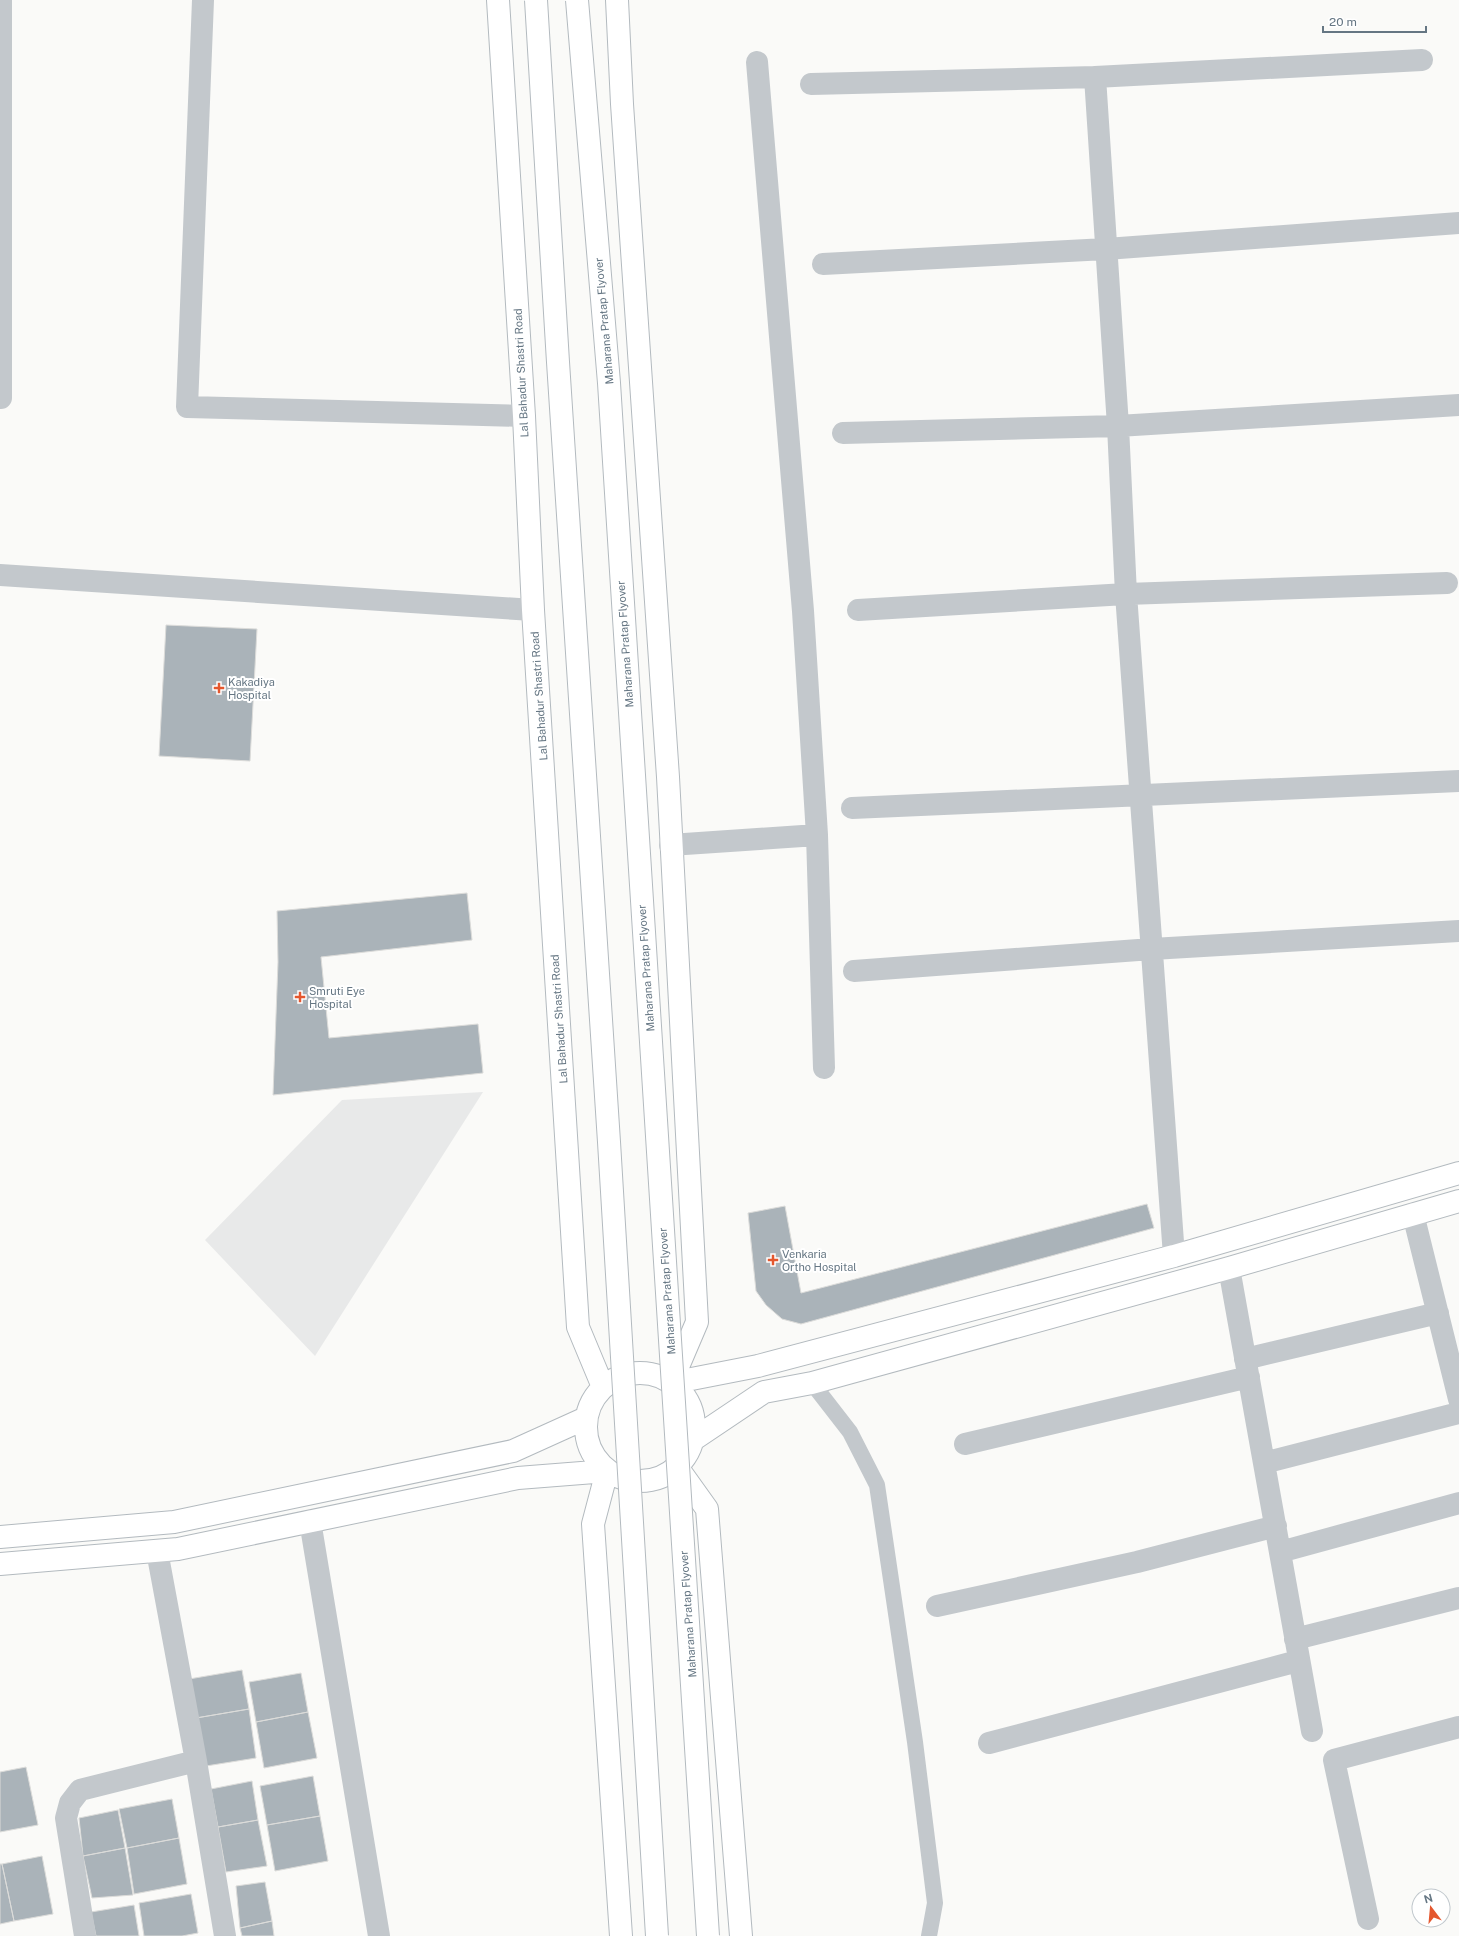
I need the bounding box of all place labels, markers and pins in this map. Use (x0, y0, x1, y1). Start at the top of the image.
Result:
place label: Kakadiya Hospital (228, 676, 275, 701)
marker: Kakadiya Hospital (213, 682, 225, 694)
place label: Smruti Eye Hospital (309, 985, 365, 1010)
marker: Smruti Eye Hospital (294, 991, 306, 1003)
place label: Venkaria Ortho Hospital (782, 1248, 857, 1273)
marker: Venkaria Ortho Hospital (767, 1254, 779, 1266)

